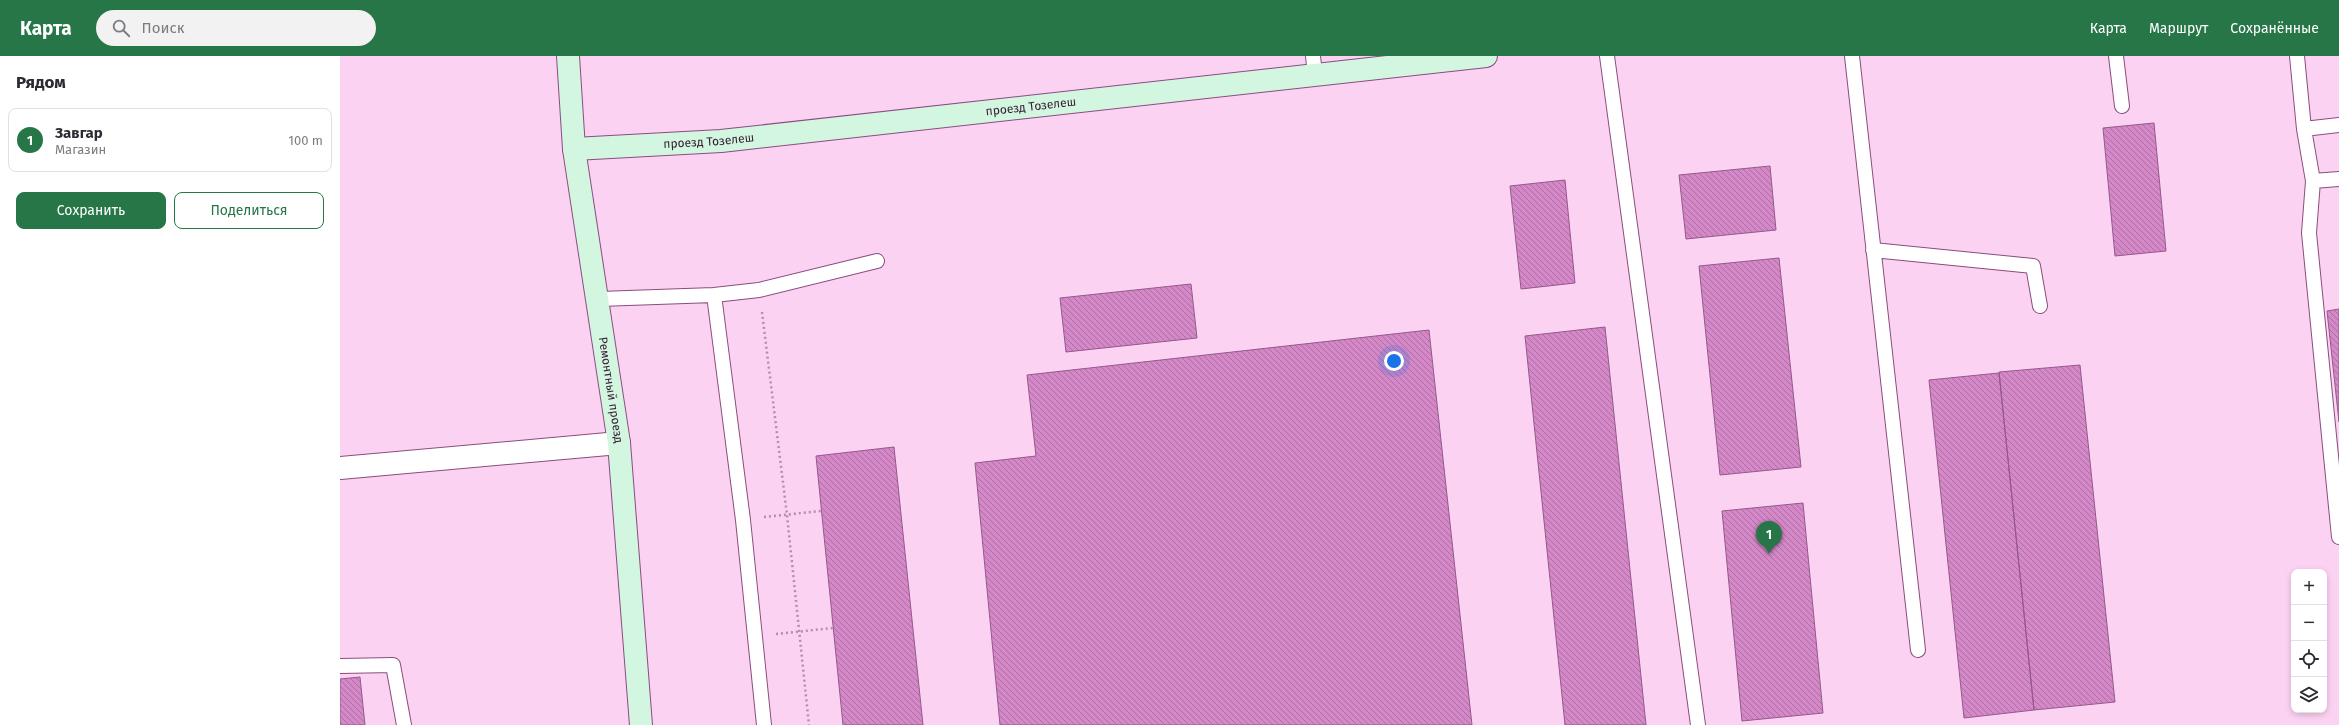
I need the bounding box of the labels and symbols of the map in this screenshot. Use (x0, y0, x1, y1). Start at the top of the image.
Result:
street label: проезд Тозелеш (985, 95, 1077, 119)
street label: проезд Тозелеш (663, 130, 755, 151)
street label: Ремонтный проезд (596, 336, 626, 444)
your location (1384, 351, 1404, 371)
pin: 1 (1756, 521, 1782, 554)

